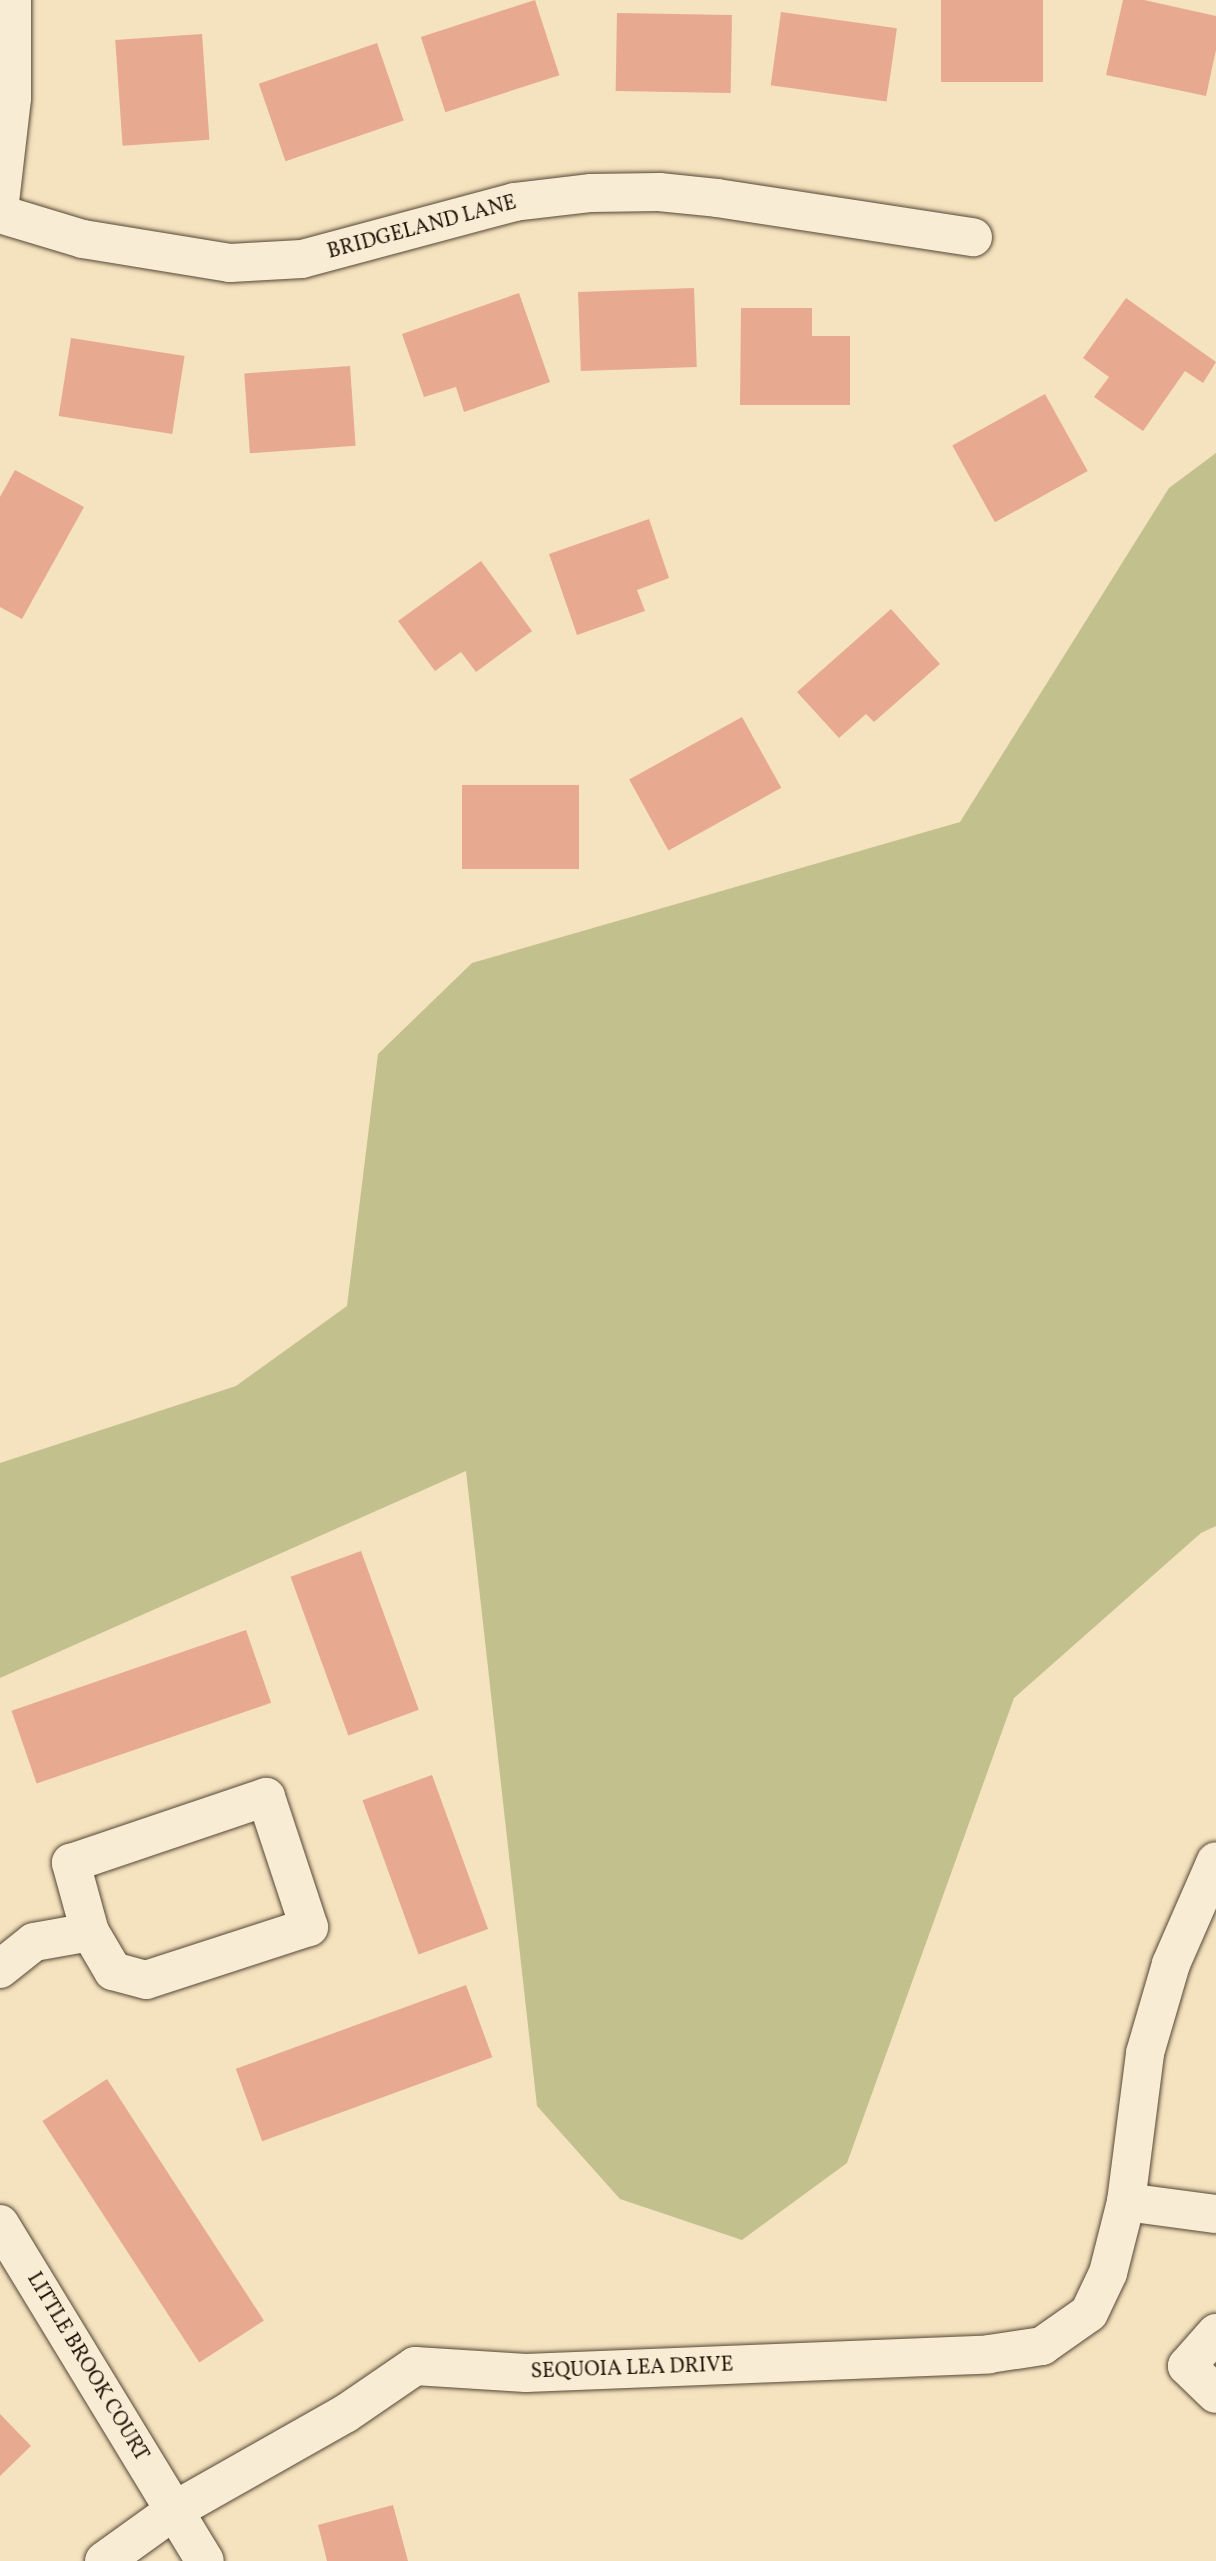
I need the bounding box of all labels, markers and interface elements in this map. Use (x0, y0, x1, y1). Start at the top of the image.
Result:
street label: BRIDGELAND LANE (325, 191, 519, 265)
street label: LITTLE BROOK COURT (21, 2268, 153, 2466)
street label: SEQUOIA LEA DRIVE (530, 2353, 734, 2385)

